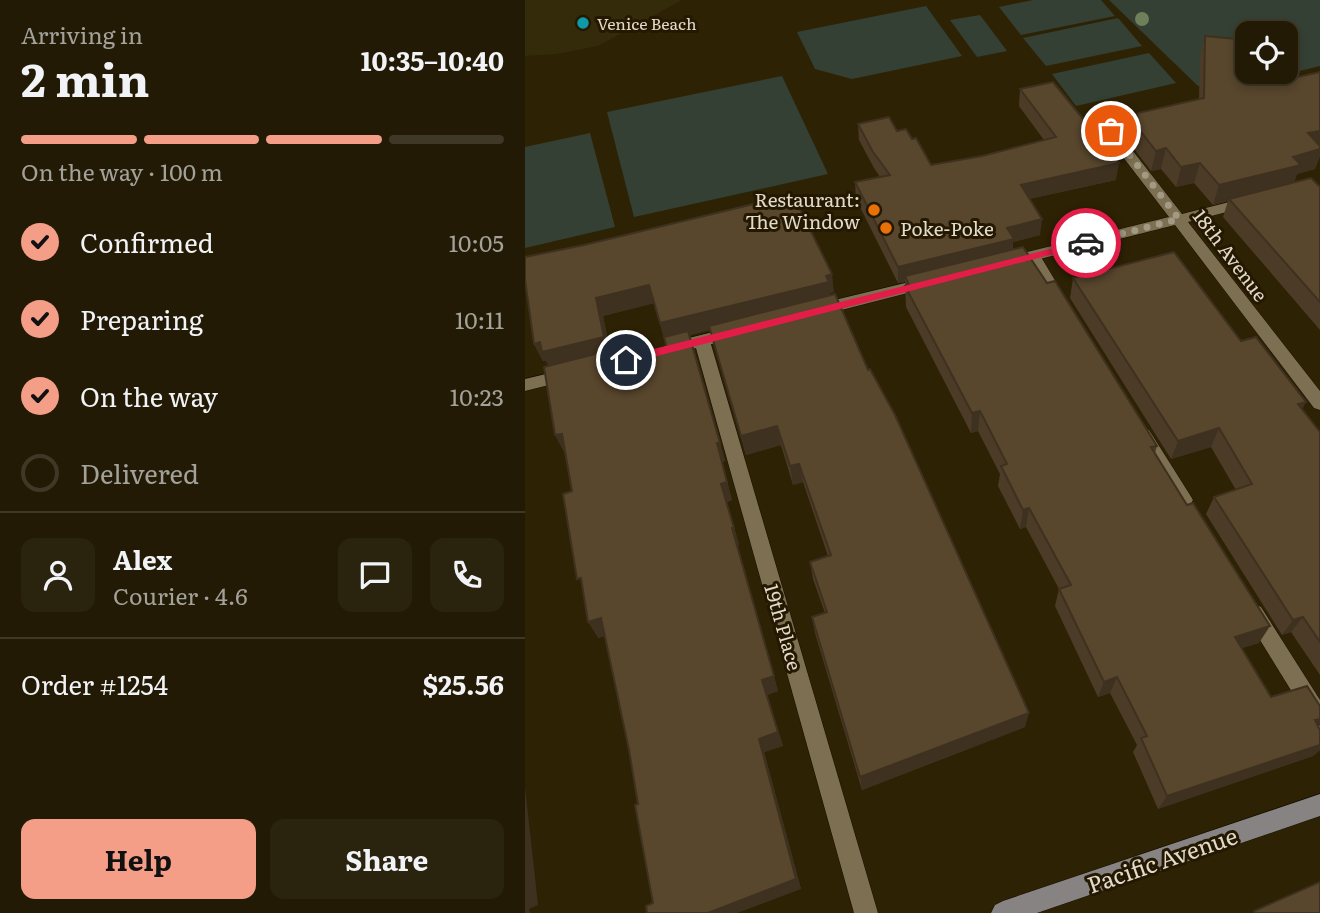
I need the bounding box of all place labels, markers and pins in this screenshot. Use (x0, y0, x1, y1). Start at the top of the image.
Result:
place label: Venice Beach (597, 11, 697, 35)
marker: Venice Beach (575, 15, 591, 31)
pin (1081, 101, 1141, 161)
place label: Restaurant: The Window (745, 185, 861, 235)
marker: Restaurant: The Window (866, 202, 882, 218)
place label: Poke-Poke (900, 214, 994, 242)
marker: Poke-Poke (878, 220, 894, 236)
pin (596, 330, 656, 390)

